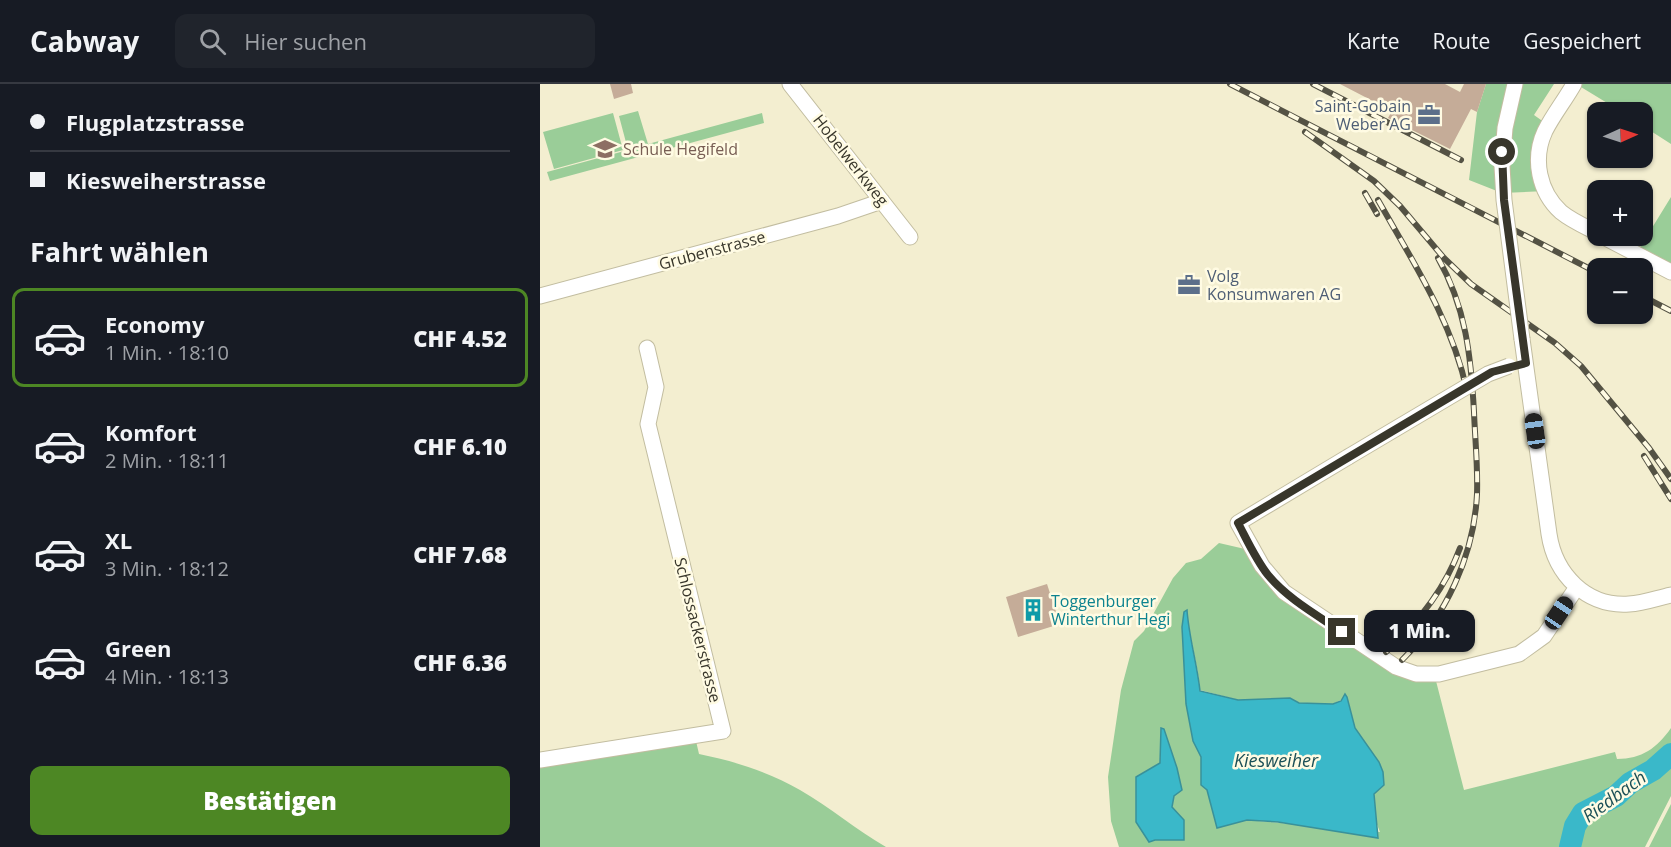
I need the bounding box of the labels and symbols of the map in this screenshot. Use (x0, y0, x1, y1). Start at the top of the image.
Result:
place label: Saint-Gobain Weber AG (1315, 95, 1411, 135)
office icon: Saint-Gobain Weber AG (1416, 102, 1442, 128)
north arrow (1587, 102, 1653, 168)
street label: Hobelwerkweg (808, 110, 894, 211)
school or university icon: Schule Hegifeld (592, 136, 618, 162)
place label: Schule Hegifeld (623, 138, 738, 160)
route start (1488, 138, 1515, 165)
street label: Grubenstrasse (656, 225, 768, 275)
place label: Volg Konsumwaren AG (1207, 265, 1341, 305)
office icon: Volg Konsumwaren AG (1176, 272, 1202, 298)
car (1524, 412, 1546, 450)
street label: Schlossackerstrasse (669, 555, 727, 705)
place label: Toggenburger Winterthur Hegi (1051, 590, 1170, 630)
car (1541, 593, 1577, 633)
building icon: Toggenburger Winterthur Hegi (1020, 597, 1046, 623)
callout: 1 Min. (1363, 611, 1474, 653)
route end (1328, 618, 1355, 645)
water label: Kiesweiher (1234, 748, 1319, 772)
water label: Riedbach (1577, 765, 1651, 827)

